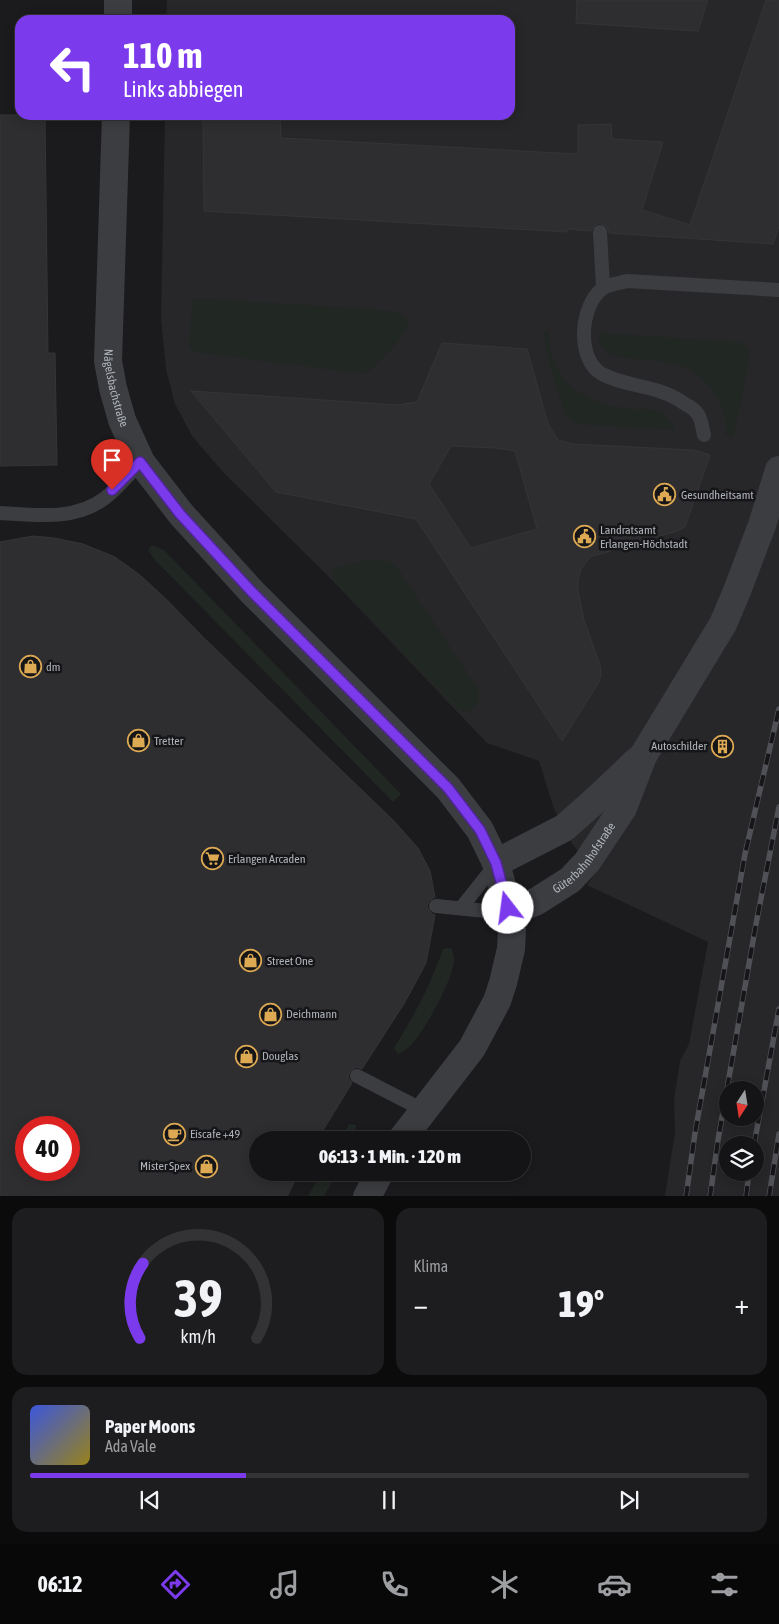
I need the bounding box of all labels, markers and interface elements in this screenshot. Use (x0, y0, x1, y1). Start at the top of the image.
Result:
icon: left (40, 35, 105, 100)
text: 110 m (123, 35, 202, 75)
text: Links abbiegen (123, 76, 244, 102)
street label: Nägelsbachstraße (101, 349, 131, 429)
pin (91, 439, 133, 490)
icon: arrive (98, 446, 126, 474)
public building icon: Gesundheitsamt (653, 483, 677, 507)
place label: Gesundheitsamt (681, 488, 754, 502)
place label: Landratsamt Erlangen-Höchstadt (600, 523, 688, 551)
public building icon: Landratsamt Erlangen-Höchstadt (572, 525, 596, 549)
shop icon: dm (18, 655, 42, 679)
place label: dm (46, 660, 60, 674)
shop icon: Tretter (126, 729, 150, 753)
place label: Tretter (154, 734, 184, 748)
building icon: Autoschilder (711, 734, 735, 758)
place label: Autoschilder (651, 739, 707, 753)
street label: Güterbahnhofstraße (550, 820, 618, 896)
supermarket icon: Erlangen Arcaden (200, 847, 224, 871)
place label: Erlangen Arcaden (228, 852, 305, 866)
position arrow (481, 881, 533, 933)
shop icon: Street One (239, 949, 263, 973)
place label: Street One (267, 954, 313, 968)
shop icon: Deichmann (258, 1002, 282, 1026)
place label: Deichmann (286, 1007, 337, 1021)
shop icon: Douglas (234, 1044, 258, 1068)
place label: Douglas (262, 1049, 298, 1063)
north arrow (719, 1081, 764, 1126)
map controls (719, 1081, 764, 1181)
speed limit sign: 40 (15, 1116, 80, 1181)
cafe icon: Eiscafe +49 (162, 1122, 186, 1146)
place label: Eiscafe +49 (190, 1127, 240, 1141)
button: layers (719, 1136, 764, 1181)
text: 06:13 · 1 Min. · 120 m (319, 1145, 461, 1167)
shop icon: Mister Spex (194, 1154, 218, 1178)
place label: Mister Spex (140, 1159, 190, 1173)
text: Klima (414, 1257, 448, 1275)
text: 39 (173, 1268, 222, 1328)
text: 19° (558, 1282, 604, 1325)
text: − (414, 1288, 428, 1320)
text: + (734, 1288, 749, 1320)
text: km/h (180, 1326, 215, 1347)
text: Paper Moons (105, 1415, 195, 1437)
text: Ada Vale (105, 1437, 156, 1455)
icon: previous (136, 1486, 164, 1514)
icon: pause (375, 1486, 403, 1514)
icon: next (615, 1486, 643, 1514)
icon: directions (158, 1567, 193, 1602)
icon: music (267, 1567, 302, 1602)
icon: phone (377, 1567, 412, 1602)
icon: climate (487, 1567, 522, 1602)
icon: car (597, 1567, 632, 1602)
icon: filters (707, 1567, 742, 1602)
text: 06:12 (37, 1571, 83, 1597)

